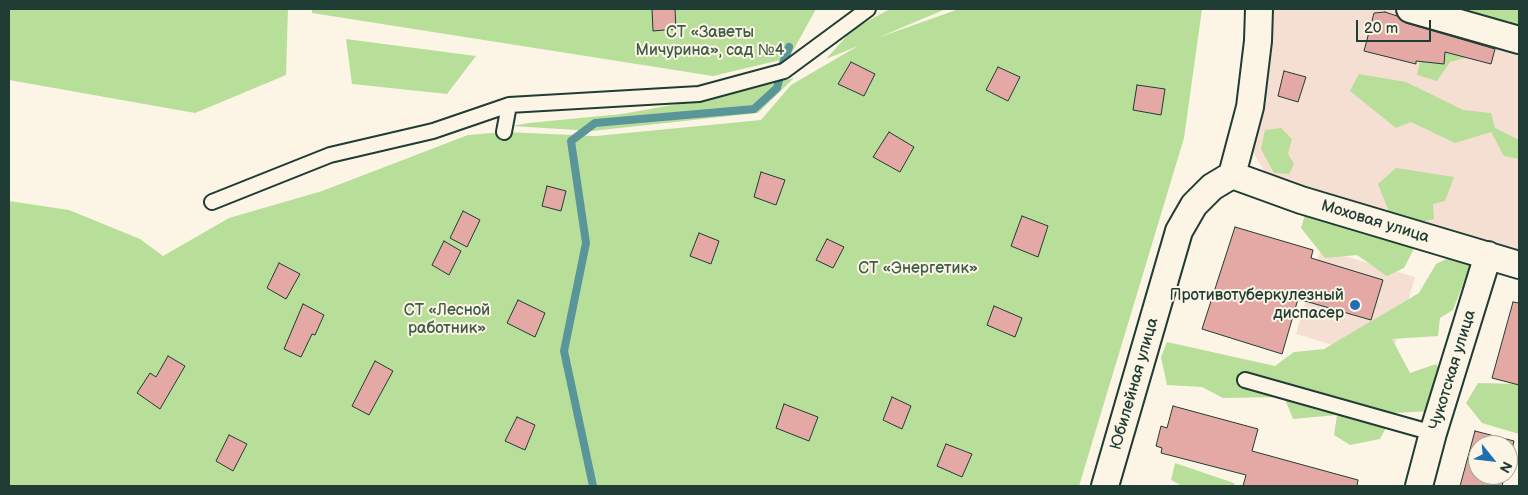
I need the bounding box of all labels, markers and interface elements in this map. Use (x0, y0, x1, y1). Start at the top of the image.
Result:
scale bar (1358, 10, 1433, 42)
text: 20 m (1364, 19, 1398, 38)
park label: СТ «Заветы Мичурина», сад №4 (636, 23, 784, 61)
street label: Моховая улица (1319, 196, 1431, 248)
park label: СТ «Энергетик» (858, 259, 978, 279)
place label: Противотуберкулезный диспасер (1169, 286, 1344, 324)
marker: Противотуберкулезный диспасер (1348, 298, 1362, 312)
park label: СТ «Лесной работник» (404, 301, 490, 339)
street label: Чукотская улица (1426, 308, 1480, 432)
street label: Юбилейная улица (1107, 316, 1163, 452)
north arrow (1468, 435, 1518, 485)
text: N (1496, 458, 1516, 476)

